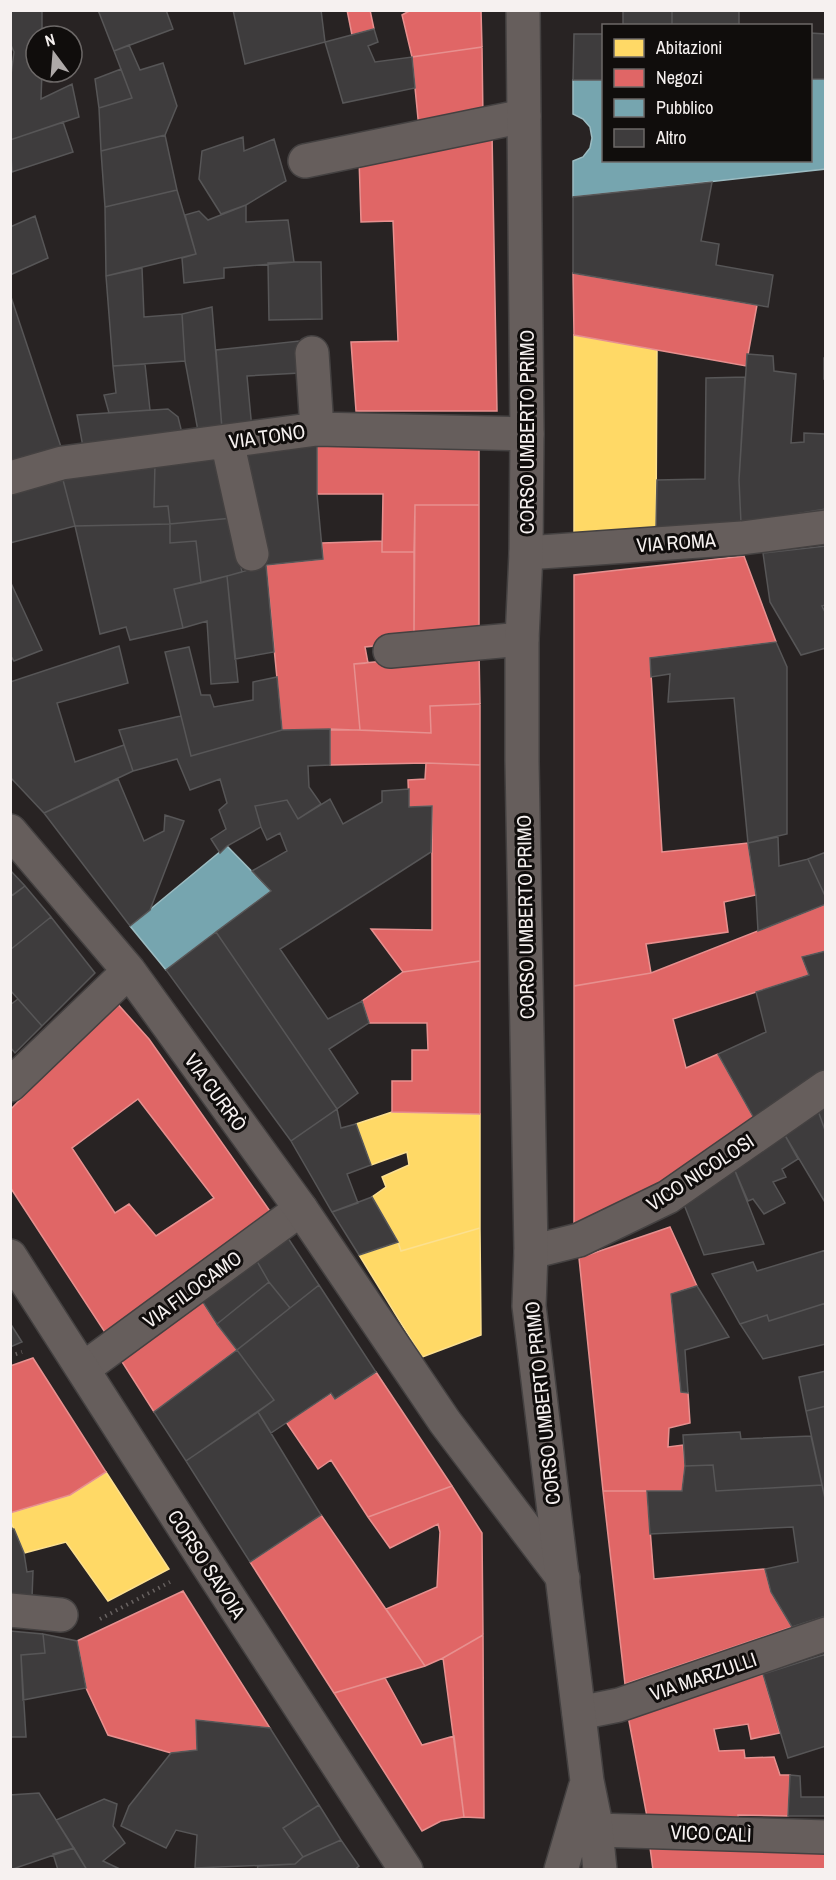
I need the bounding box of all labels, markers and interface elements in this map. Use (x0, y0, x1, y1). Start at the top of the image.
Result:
north arrow (24, 24, 84, 84)
legend (602, 24, 812, 162)
text: N (42, 28, 57, 51)
text: Abitazioni (655, 35, 722, 60)
text: Negozi (656, 65, 703, 90)
text: Pubblico (656, 95, 713, 120)
text: Altro (655, 125, 686, 150)
street label: CORSO UMBERTO PRIMO (513, 330, 540, 534)
street label: VIA TONO (227, 417, 307, 455)
street label: VIA ROMA (635, 526, 717, 558)
street label: CORSO UMBERTO PRIMO (510, 815, 540, 1019)
street label: VIA CURRÒ (179, 1048, 253, 1136)
street label: VICO NICOLOSI (641, 1127, 759, 1217)
street label: VIA FILOCAMO (137, 1244, 247, 1334)
street label: CORSO UMBERTO PRIMO (518, 1300, 566, 1506)
street label: CORSO SAVOIA (162, 1504, 252, 1624)
street label: VIA MARZULLI (646, 1645, 760, 1707)
street label: VICO CALÌ (670, 1818, 752, 1848)

